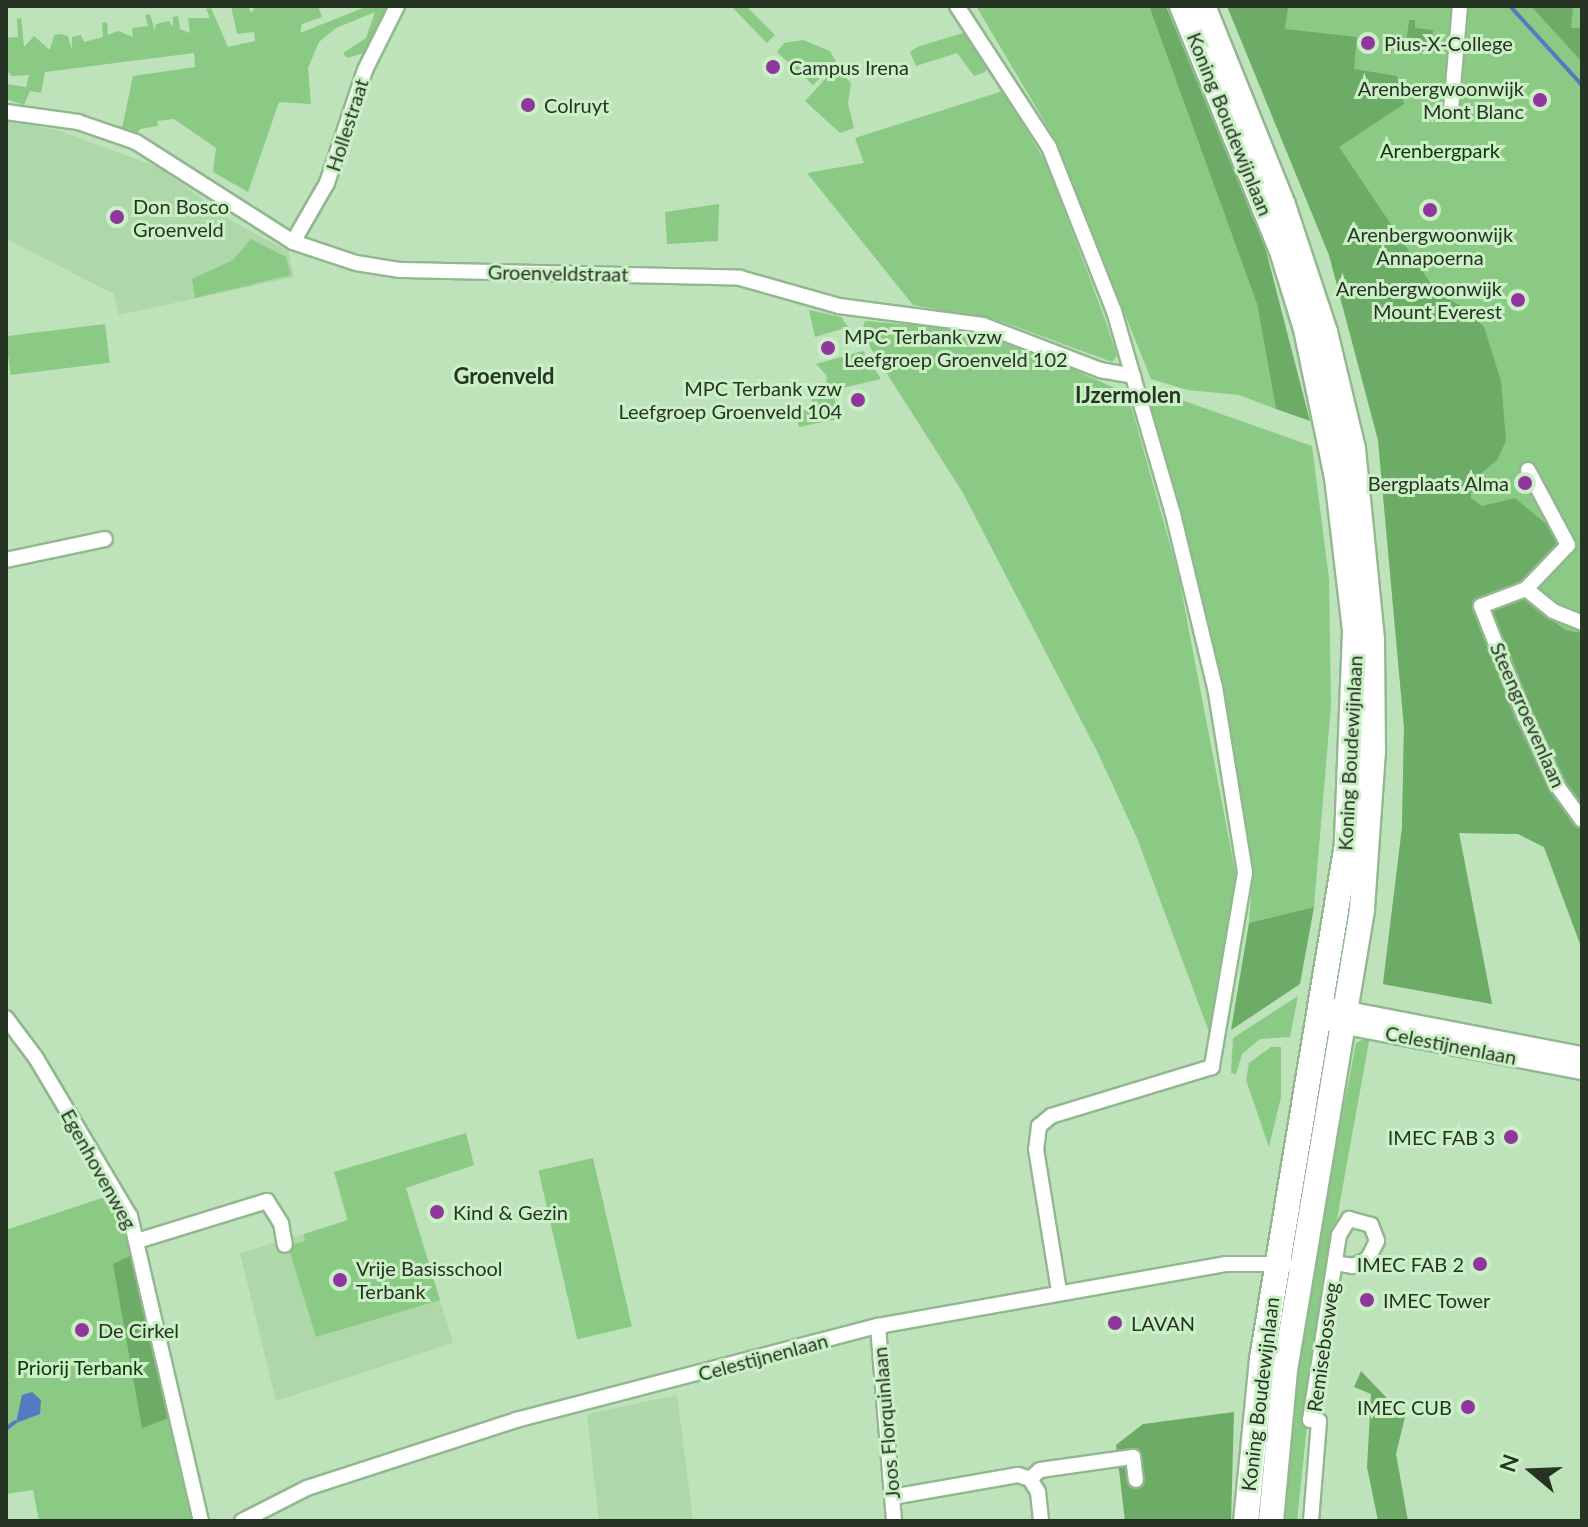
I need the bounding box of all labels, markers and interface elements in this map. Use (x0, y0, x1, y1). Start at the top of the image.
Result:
street label: Koning Boudewijnlaan (1182, 29, 1278, 219)
place label: Pius-X-College (1384, 31, 1513, 55)
marker: Pius-X-College (1359, 34, 1377, 52)
place label: Campus Irena (789, 55, 909, 79)
marker: Campus Irena (764, 58, 782, 76)
street label: Hollestraat (321, 76, 373, 174)
place label: Arenbergwoonwijk Mont Blanc (1358, 76, 1524, 123)
marker: Arenbergwoonwijk Mont Blanc (1531, 91, 1549, 109)
place label: Colruyt (544, 93, 609, 117)
marker: Colruyt (519, 96, 537, 114)
park label: Arenbergpark (1380, 138, 1500, 162)
place label: Don Bosco Groenveld (133, 194, 229, 241)
marker: Arenbergwoonwijk Annapoerna (1421, 201, 1439, 219)
marker: Don Bosco Groenveld (108, 208, 126, 226)
place label: Arenbergwoonwijk Annapoerna (1347, 222, 1513, 269)
street label: Groenveldstraat (488, 260, 628, 286)
place label: Arenbergwoonwijk Mount Everest (1336, 276, 1502, 323)
marker: Arenbergwoonwijk Mount Everest (1509, 291, 1527, 309)
place label: MPC Terbank vzw Leefgroep Groenveld 102 (844, 324, 1068, 371)
marker: MPC Terbank vzw Leefgroep Groenveld 102 (819, 339, 837, 357)
district label: Groenveld (453, 363, 555, 389)
place label: MPC Terbank vzw Leefgroep Groenveld 104 (618, 376, 842, 423)
district label: IJzermolen (1075, 382, 1181, 408)
marker: MPC Terbank vzw Leefgroep Groenveld 104 (849, 391, 867, 409)
place label: Bergplaats Alma (1367, 471, 1509, 495)
marker: Bergplaats Alma (1516, 474, 1534, 492)
street label: Steengroevenlaan (1485, 639, 1571, 791)
street label: Koning Boudewijnlaan (1333, 655, 1367, 851)
street label: Celestijnenlaan (1383, 1020, 1519, 1070)
street label: Egenhovenweg (56, 1105, 142, 1233)
place label: IMEC FAB 3 (1388, 1125, 1495, 1149)
marker: IMEC FAB 3 (1502, 1128, 1520, 1146)
place label: Kind & Gezin (453, 1200, 568, 1224)
marker: Kind & Gezin (428, 1203, 446, 1221)
place label: IMEC FAB 2 (1357, 1252, 1464, 1276)
marker: IMEC FAB 2 (1471, 1255, 1489, 1273)
place label: Vrije Basisschool Terbank (356, 1256, 503, 1303)
marker: Vrije Basisschool Terbank (331, 1271, 349, 1289)
street label: Remisebosweg (1302, 1281, 1344, 1413)
place label: IMEC Tower (1383, 1288, 1491, 1312)
marker: IMEC Tower (1358, 1291, 1376, 1309)
street label: Koning Boudewijnlaan (1236, 1295, 1284, 1493)
place label: LAVAN (1131, 1311, 1195, 1335)
marker: LAVAN (1106, 1314, 1124, 1332)
place label: De Cirkel (98, 1318, 179, 1342)
marker: De Cirkel (73, 1321, 91, 1339)
street label: Celestijnenlaan (695, 1328, 831, 1386)
street label: Joos Florquinlaan (867, 1346, 905, 1500)
park label: Priorij Terbank (17, 1355, 143, 1379)
place label: IMEC CUB (1357, 1395, 1452, 1419)
marker: IMEC CUB (1459, 1398, 1477, 1416)
north arrow (1492, 1431, 1572, 1511)
text: N (1493, 1451, 1524, 1475)

